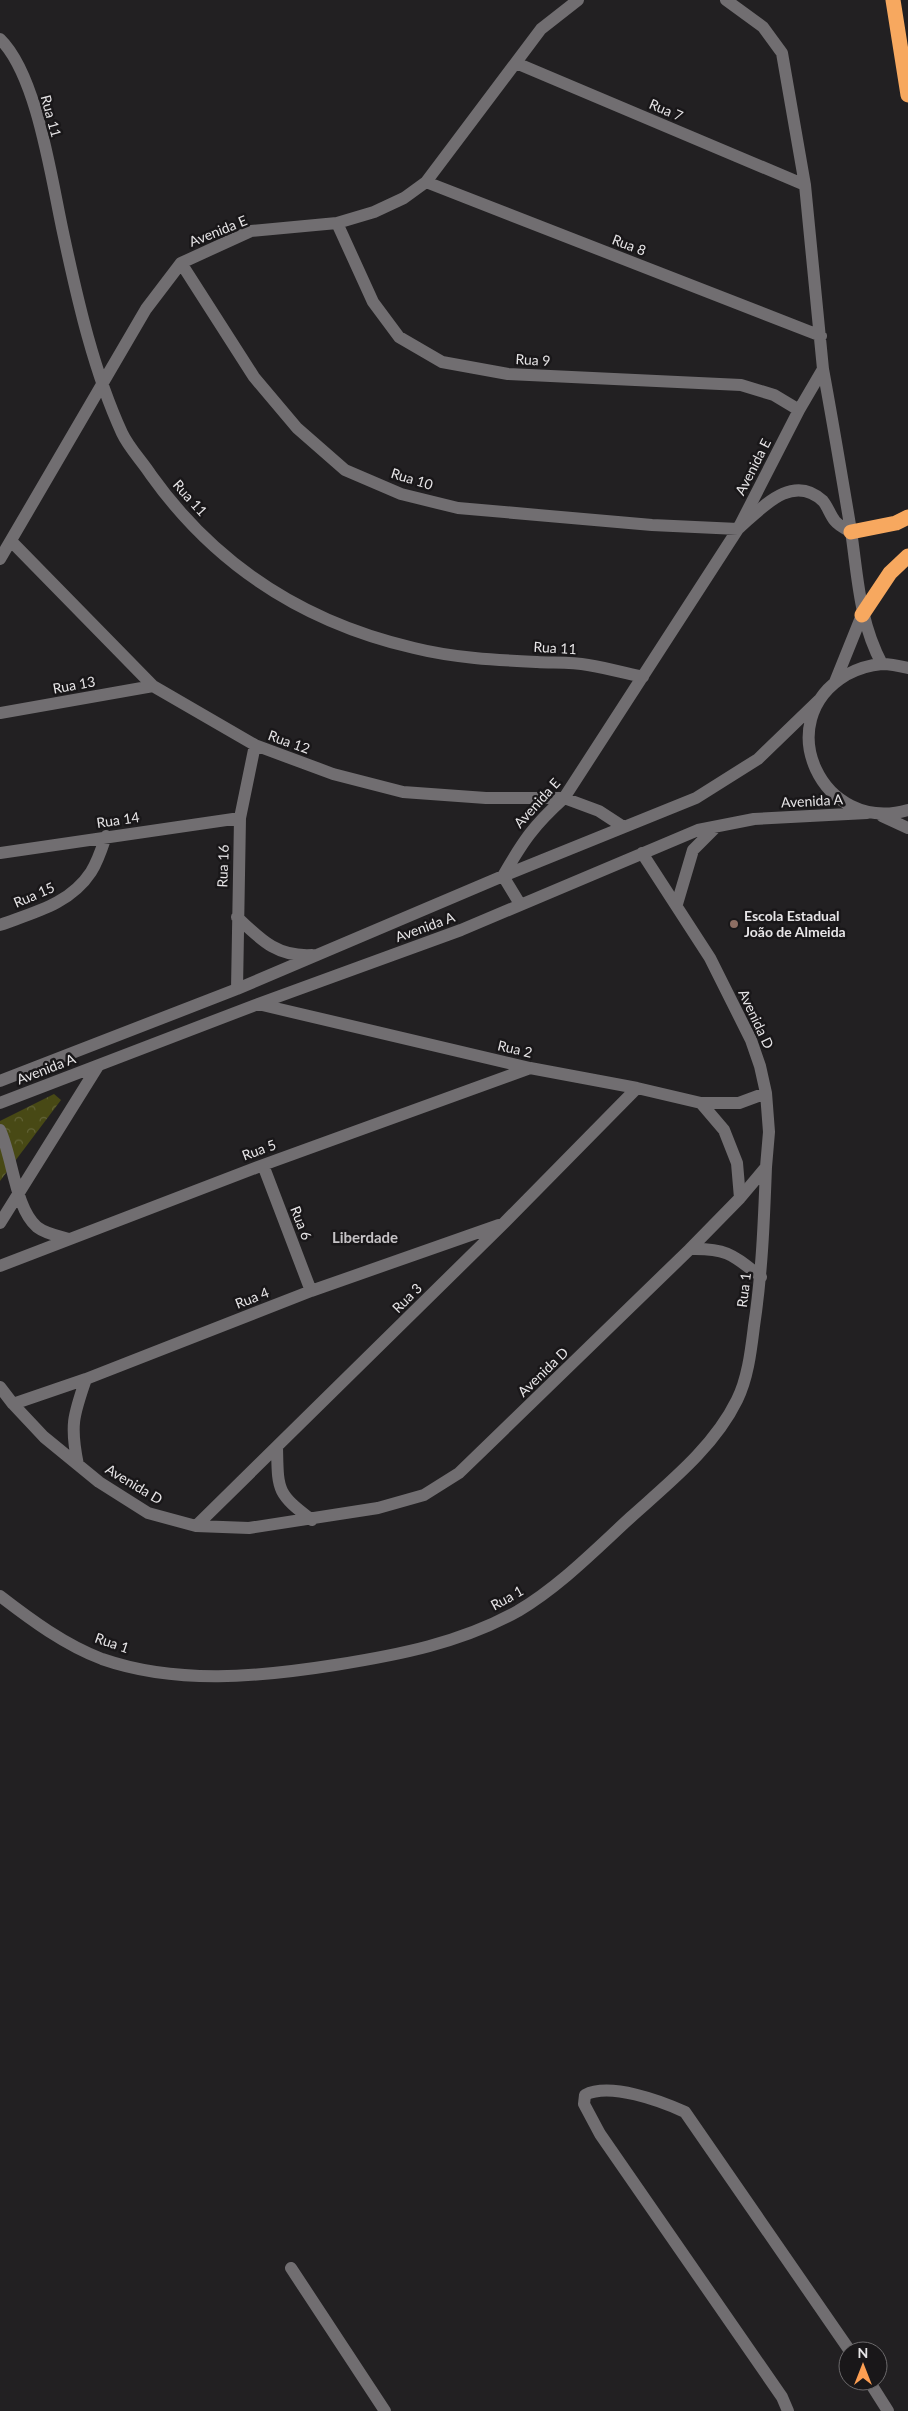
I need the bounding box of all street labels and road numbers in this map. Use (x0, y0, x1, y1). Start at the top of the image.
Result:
street label: Rua 11 (38, 93, 65, 139)
street label: Rua 7 (647, 95, 686, 124)
street label: Avenida E (186, 211, 249, 250)
street label: Rua 8 (610, 230, 649, 259)
street label: Rua 9 (515, 350, 551, 369)
street label: Avenida E (731, 436, 774, 498)
street label: Rua 10 (389, 464, 435, 493)
street label: Rua 11 (170, 476, 211, 519)
street label: Rua 11 (533, 638, 577, 657)
street label: Rua 13 (51, 672, 97, 697)
street label: Rua 12 (266, 726, 312, 757)
street label: Avenida E (510, 774, 563, 831)
street label: Avenida A (781, 790, 844, 811)
street label: Rua 14 (95, 808, 140, 831)
street label: Rua 16 (213, 844, 232, 888)
street label: Rua 15 (11, 878, 57, 911)
street label: Avenida A (393, 908, 457, 945)
street label: Avenida D (735, 986, 778, 1051)
street label: Rua 2 (496, 1036, 534, 1061)
street label: Avenida A (14, 1049, 78, 1088)
street label: Rua 5 (239, 1136, 278, 1163)
street label: Rua 6 (287, 1203, 316, 1242)
street label: Rua 1 (733, 1272, 754, 1308)
street label: Rua 3 (388, 1279, 425, 1316)
street label: Rua 4 (232, 1283, 271, 1312)
street label: Avenida D (514, 1343, 571, 1400)
street label: Avenida D (103, 1460, 166, 1507)
street label: Rua 1 (487, 1582, 526, 1613)
street label: Rua 1 (93, 1629, 131, 1656)

